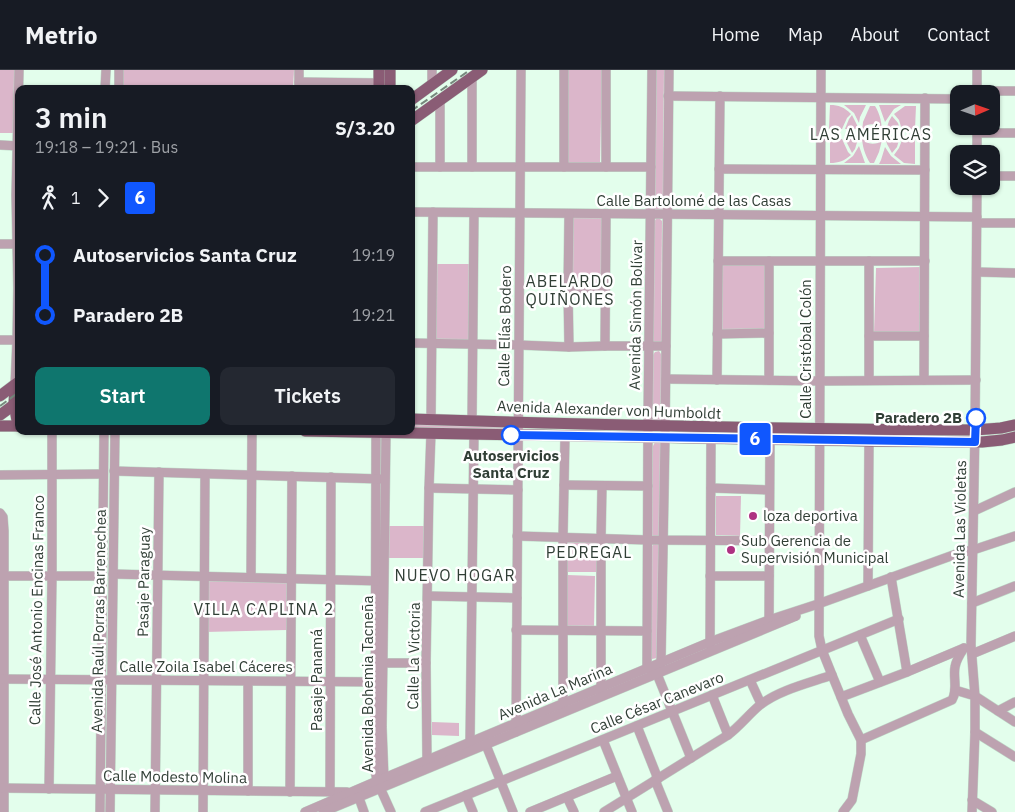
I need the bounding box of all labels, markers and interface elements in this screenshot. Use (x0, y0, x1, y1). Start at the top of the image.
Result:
text: Metrio (25, 19, 97, 51)
text: Home (712, 23, 760, 46)
text: Map (788, 23, 823, 46)
text: About (851, 23, 899, 46)
text: Contact (927, 23, 990, 46)
north arrow (950, 85, 1000, 135)
map controls (950, 85, 1000, 195)
text: 3 min (35, 99, 107, 136)
text: S/3.20 (335, 116, 395, 140)
district label: LAS AMÉRICAS (810, 123, 932, 144)
text: 19:18 – 19:21 · Bus (35, 137, 178, 157)
button: layers (950, 145, 1000, 195)
icon: walk (35, 184, 63, 212)
icon: forward (89, 184, 117, 212)
text: 6 (135, 186, 145, 209)
text: 1 (71, 188, 81, 208)
street label: Calle Bartolomé de las Casas (597, 191, 791, 210)
street label: Avenida Simón Bolívar (625, 239, 646, 390)
text: Autoservicios Santa Cruz (73, 243, 297, 267)
text: 19:19 (352, 245, 395, 265)
street label: Calle Elías Bodero (494, 265, 515, 387)
district label: ABELARDO QUIÑONES (525, 271, 615, 309)
street label: Calle Cristóbal Colón (796, 279, 815, 419)
text: Paradero 2B (73, 303, 183, 327)
text: 19:21 (352, 305, 395, 325)
button: Start (35, 367, 210, 425)
button: Tickets (220, 367, 395, 425)
street label: Avenida Alexander von Humboldt (497, 396, 721, 423)
place label: Paradero 2B (875, 408, 962, 427)
marker: Paradero 2B (966, 408, 986, 428)
line badge: 6 (739, 423, 771, 455)
marker: Autoservicios Santa Cruz (501, 425, 521, 445)
text: 6 (750, 427, 760, 450)
place label: Autoservicios Santa Cruz (463, 446, 559, 482)
street label: Avenida Las Violetas (949, 460, 970, 598)
street label: Calle José Antonio Encinas Franco (25, 495, 48, 725)
place label: loza deportiva (763, 506, 858, 525)
street label: Avenida Raúl Porras Barrenechea (87, 509, 110, 733)
marker: loza deportiva (747, 510, 759, 522)
street label: Pasaje Paraguay (133, 526, 154, 637)
place label: Sub Gerencia de Supervisión Municipal (741, 531, 889, 567)
district label: PEDREGAL (546, 542, 632, 562)
marker: Sub Gerencia de Supervisión Municipal (725, 544, 737, 556)
district label: NUEVO HOGAR (394, 565, 516, 585)
street label: Avenida Bohemia Tacneña (358, 595, 377, 773)
district label: VILLA CAPLINA 2 (194, 599, 334, 619)
street label: Calle La Victoria (403, 602, 424, 710)
street label: Pasaje Panamá (307, 629, 326, 731)
street label: Calle Zoila Isabel Cáceres (119, 657, 293, 676)
street label: Avenida La Marina (495, 659, 615, 724)
street label: Calle César Canevaro (587, 667, 726, 738)
street label: Calle Modesto Molina (103, 766, 247, 787)

